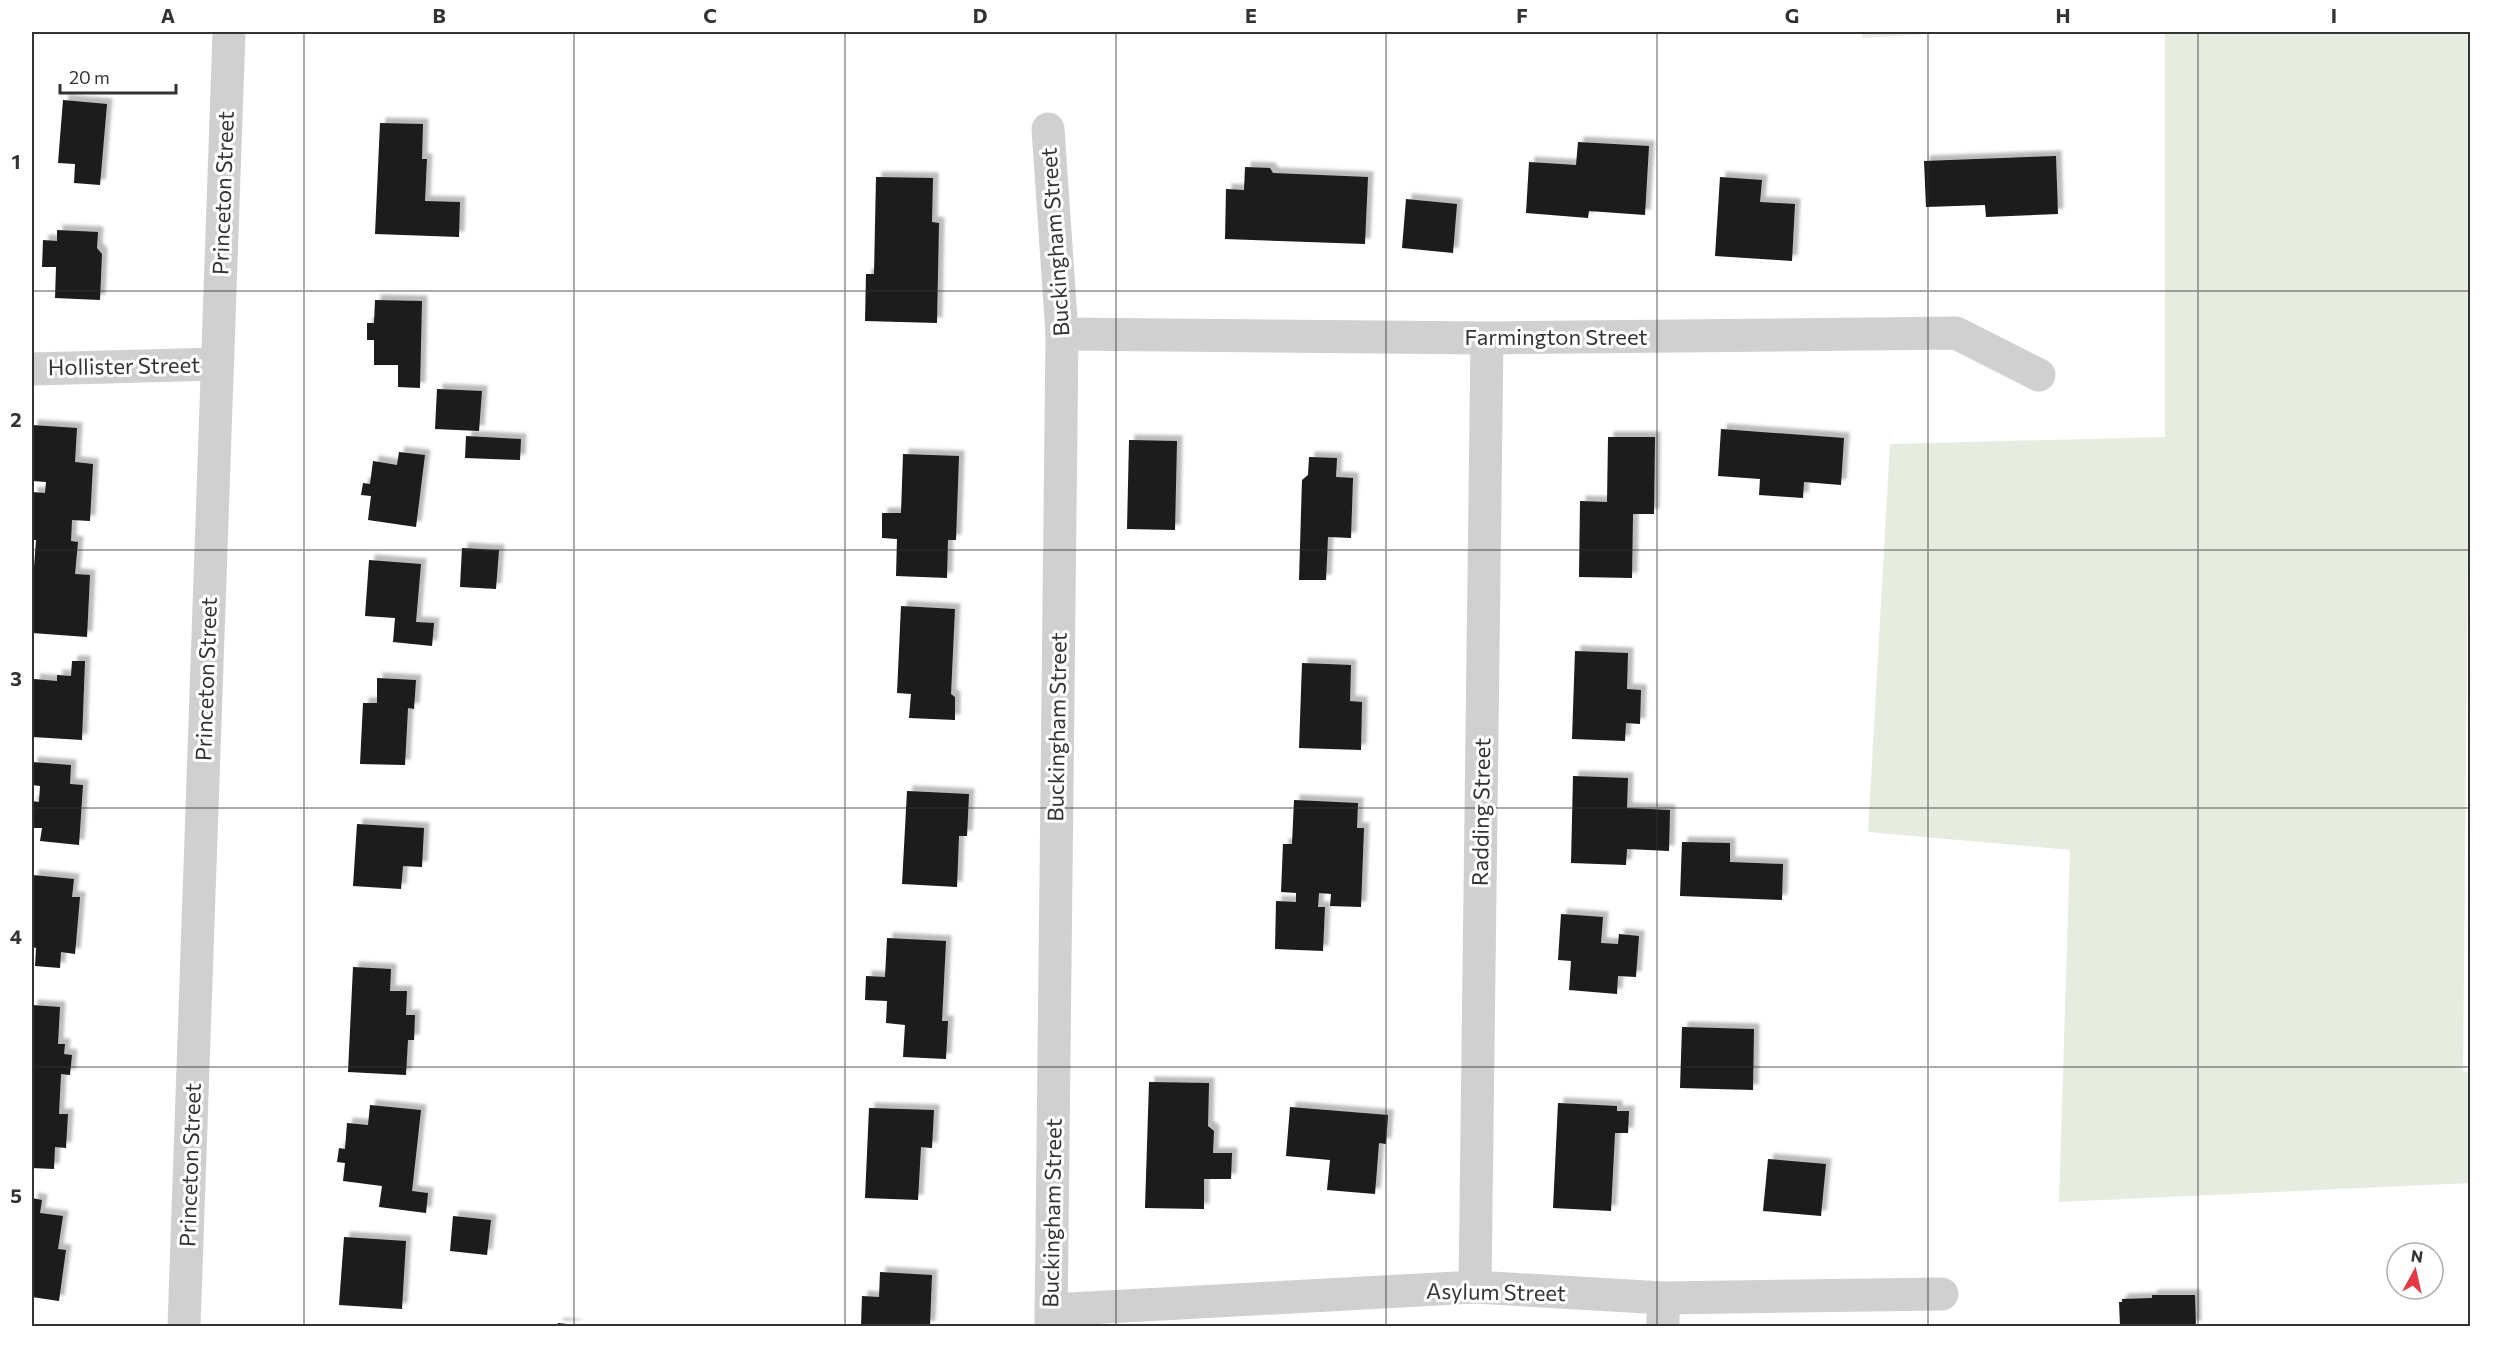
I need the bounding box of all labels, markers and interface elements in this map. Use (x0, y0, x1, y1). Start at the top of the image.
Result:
text: A (161, 3, 175, 27)
text: B (432, 3, 446, 27)
text: C (703, 3, 717, 27)
text: D (973, 3, 987, 27)
text: E (1245, 3, 1257, 27)
text: F (1516, 3, 1528, 27)
text: G (1785, 3, 1799, 27)
text: H (2056, 3, 2071, 27)
text: I (2331, 3, 2337, 27)
scale bar (60, 57, 176, 95)
text: 20 m (69, 66, 110, 88)
street label: Princeton Street (206, 110, 239, 275)
street label: Buckingham Street (1034, 147, 1075, 337)
text: 1 (11, 149, 21, 173)
street label: Farmington Street (1465, 323, 1647, 350)
street label: Hollister Street (48, 351, 200, 380)
text: 2 (10, 407, 22, 431)
street label: Princeton Street (189, 596, 222, 761)
street label: Buckingham Street (1041, 632, 1072, 822)
text: 3 (10, 666, 22, 690)
street label: Radding Street (1466, 738, 1495, 886)
text: 4 (10, 924, 22, 948)
street label: Princeton Street (173, 1082, 206, 1247)
street label: Buckingham Street (1036, 1118, 1067, 1308)
text: 5 (10, 1183, 22, 1207)
north arrow (2385, 1241, 2445, 1301)
text: N (2410, 1245, 2424, 1266)
street label: Asylum Street (1426, 1277, 1566, 1306)

